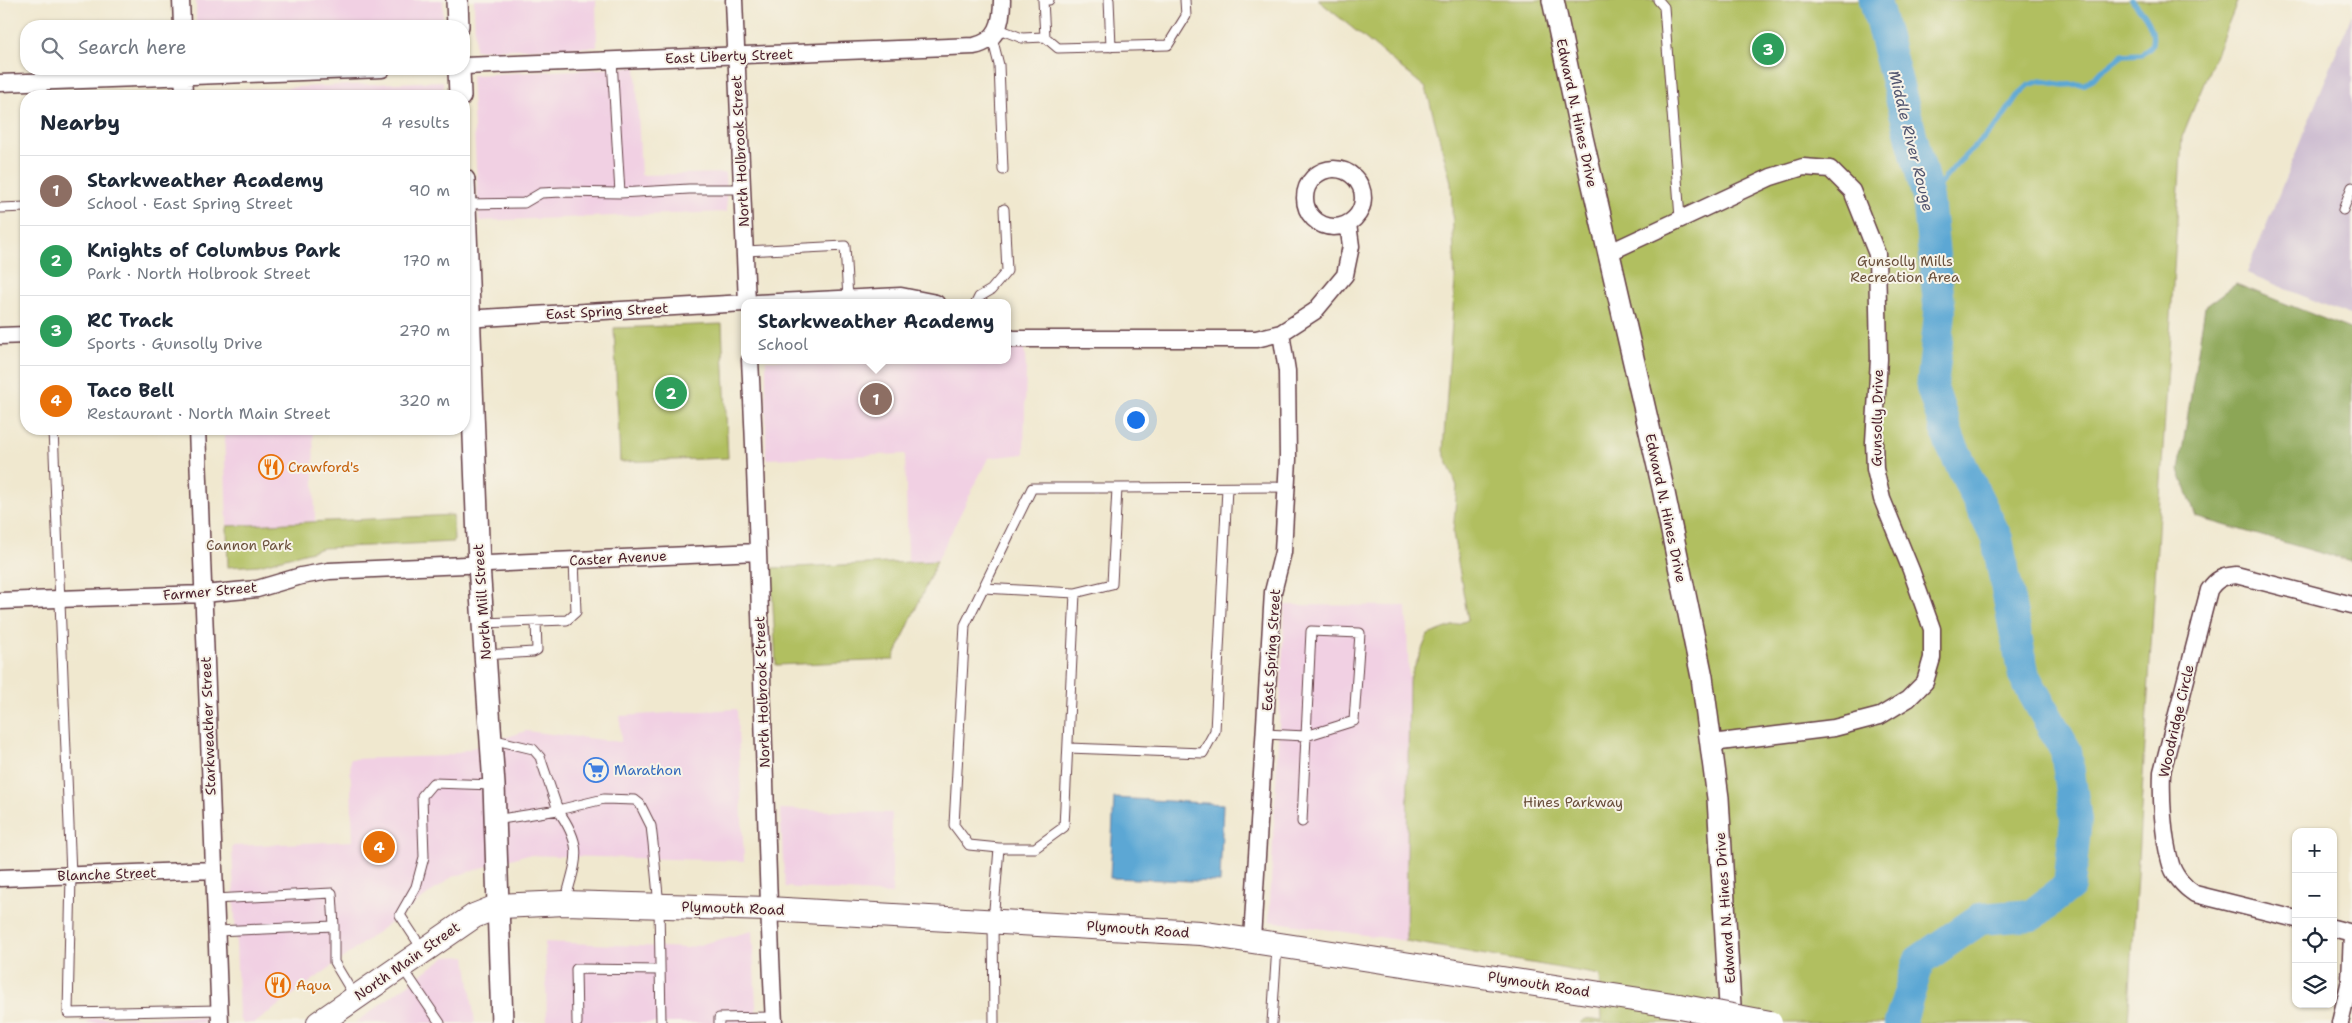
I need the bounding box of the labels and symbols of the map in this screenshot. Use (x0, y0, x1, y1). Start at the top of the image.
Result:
pin: 3 (1752, 30, 1784, 68)
street label: Edward N. Hines Drive (1552, 37, 1602, 189)
street label: East Liberty Street (665, 45, 793, 67)
water label: Middle River Rouge (1884, 68, 1938, 214)
street label: North Holbrook Street (727, 75, 753, 227)
park label: Gunsolly Mills Recreation Area (1850, 252, 1960, 286)
street label: East Spring Street (545, 299, 669, 323)
street label: Gunsolly Drive (1867, 369, 1887, 467)
pin: 2 (655, 374, 687, 412)
pin: 1 (860, 380, 892, 418)
your location (1123, 407, 1149, 433)
street label: Edward N. Hines Drive (1641, 432, 1691, 584)
restaurant icon: Crawford's (258, 454, 284, 480)
place label: Crawford's (288, 458, 359, 476)
park label: Cannon Park (206, 536, 292, 554)
street label: North Mill Street (469, 543, 495, 661)
street label: Caster Avenue (569, 546, 667, 570)
street label: Farmer Street (162, 578, 258, 604)
street label: East Spring Street (1258, 588, 1284, 712)
street label: North Holbrook Street (750, 616, 774, 768)
street label: Starkweather Street (197, 656, 219, 796)
street label: Woodridge Circle (2154, 663, 2198, 779)
supermarket icon: Marathon (583, 757, 609, 783)
place label: Marathon (614, 761, 682, 779)
park label: Hines Parkway (1523, 793, 1623, 811)
pin: 4 (363, 828, 395, 866)
street label: Edward N. Hines Drive (1711, 832, 1739, 984)
street label: Blanche Street (57, 863, 157, 885)
street label: Plymouth Road (681, 897, 785, 919)
street label: Plymouth Road (1086, 916, 1190, 942)
street label: North Main Street (351, 918, 463, 1004)
street label: Plymouth Road (1487, 967, 1591, 1001)
restaurant icon: Aqua (265, 972, 291, 998)
place label: Aqua (296, 976, 331, 994)

